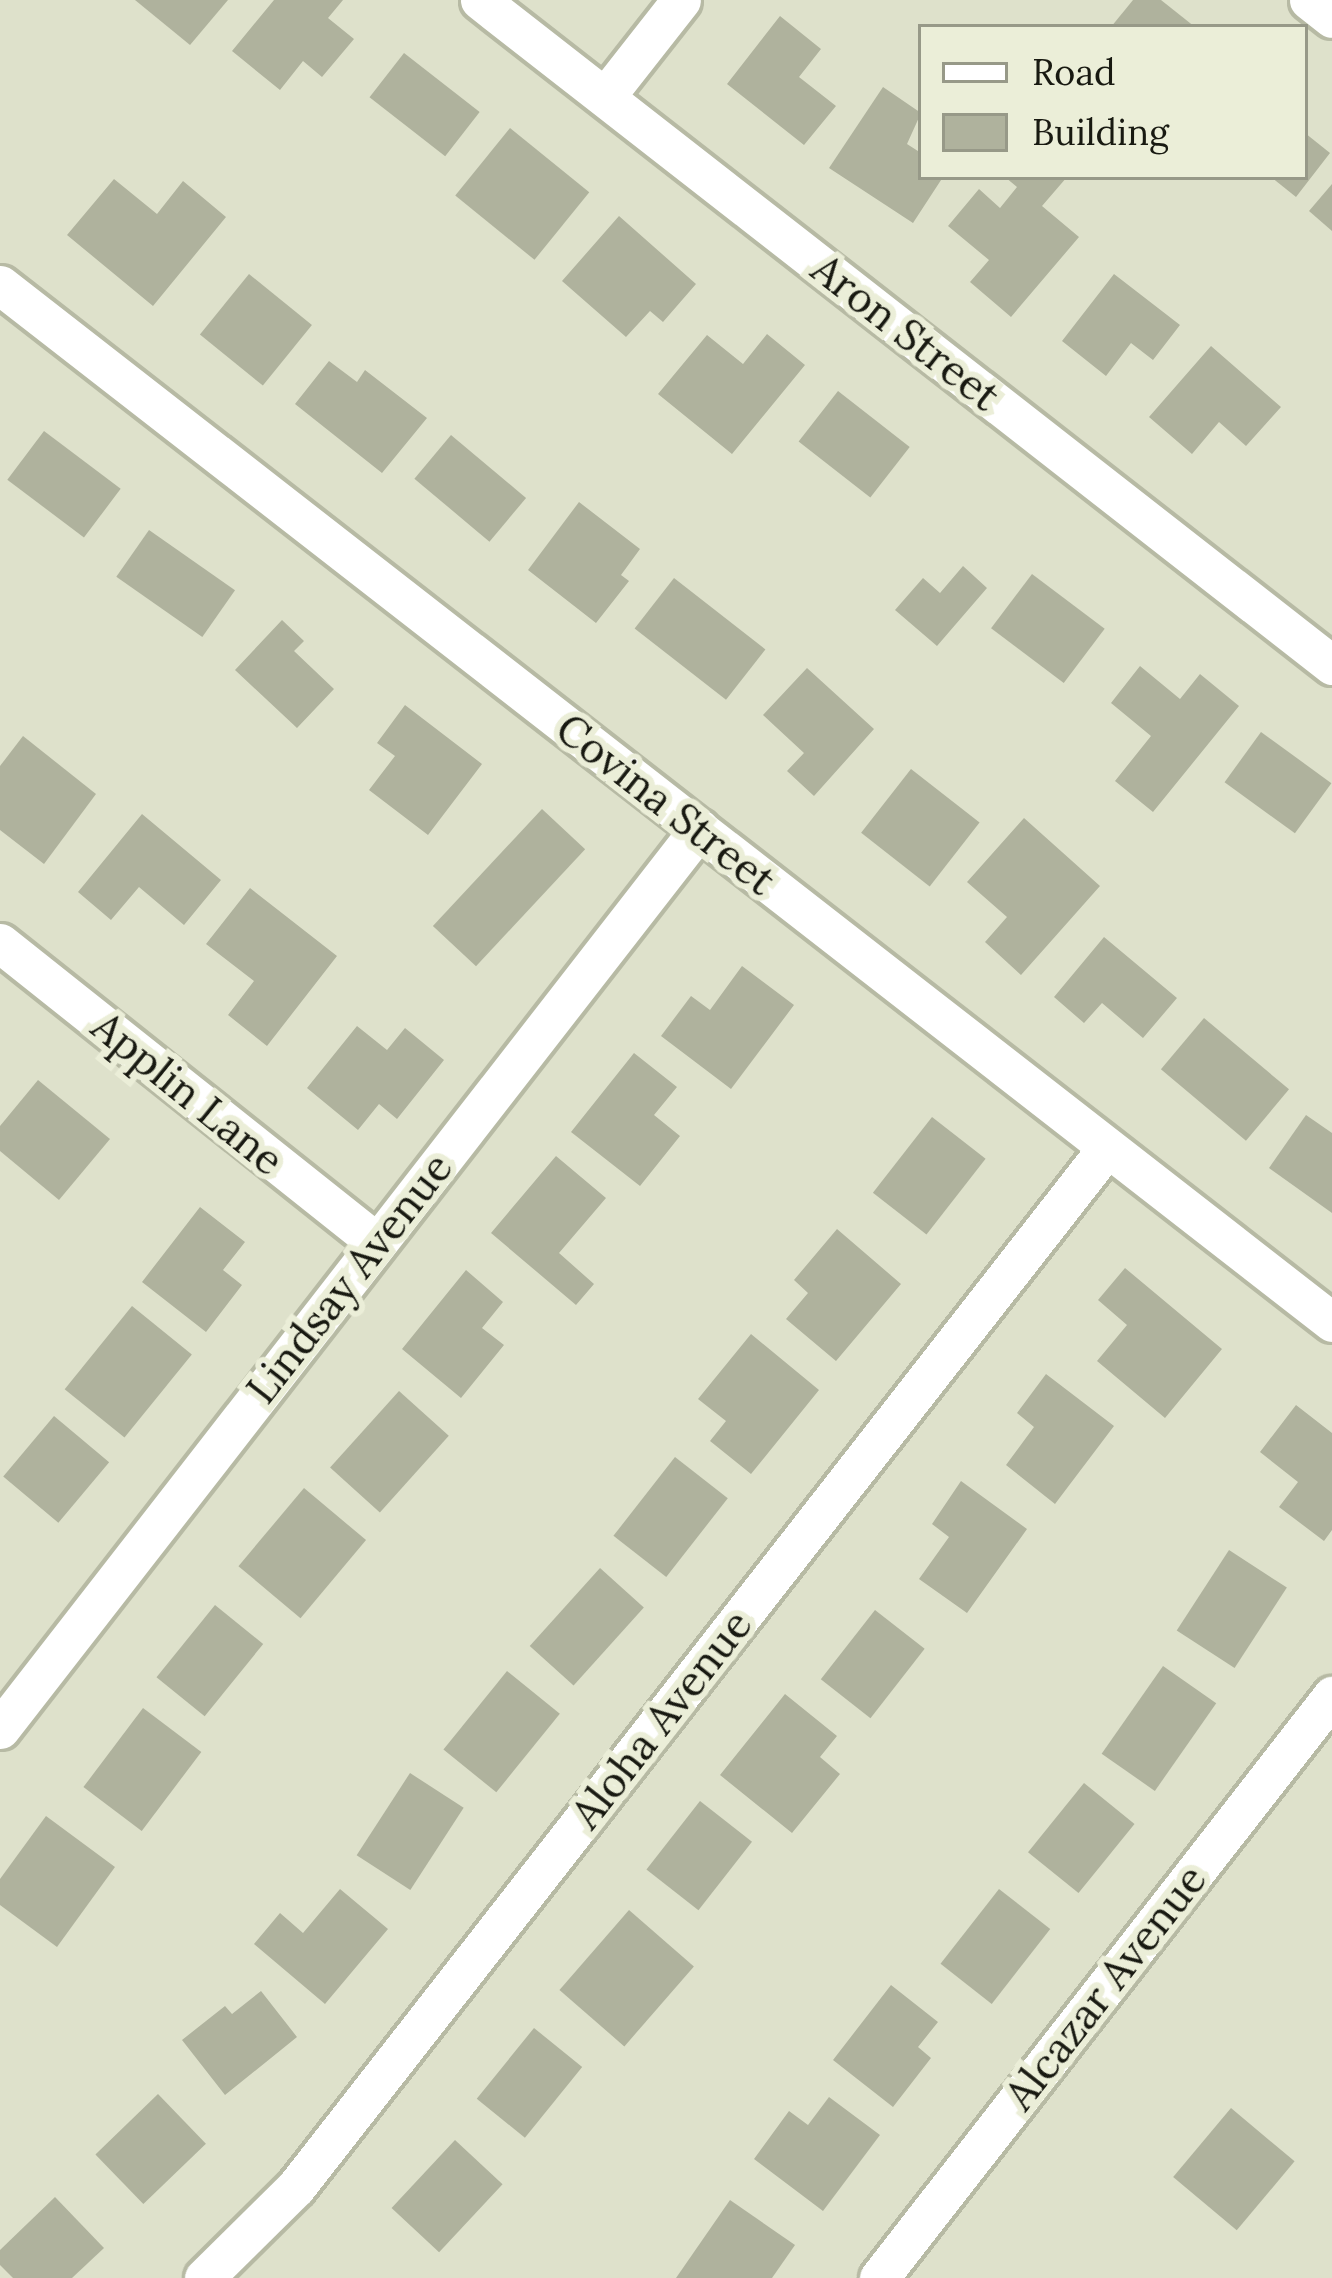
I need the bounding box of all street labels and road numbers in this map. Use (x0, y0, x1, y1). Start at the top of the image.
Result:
street label: Aron Street (802, 243, 1010, 421)
street label: Covina Street (546, 703, 786, 905)
street label: Applin Lane (82, 1001, 294, 1185)
street label: Lindsay Avenue (236, 1143, 462, 1413)
street label: Aloha Avenue (560, 1600, 762, 1838)
street label: Alcazar Avenue (994, 1855, 1216, 2119)

